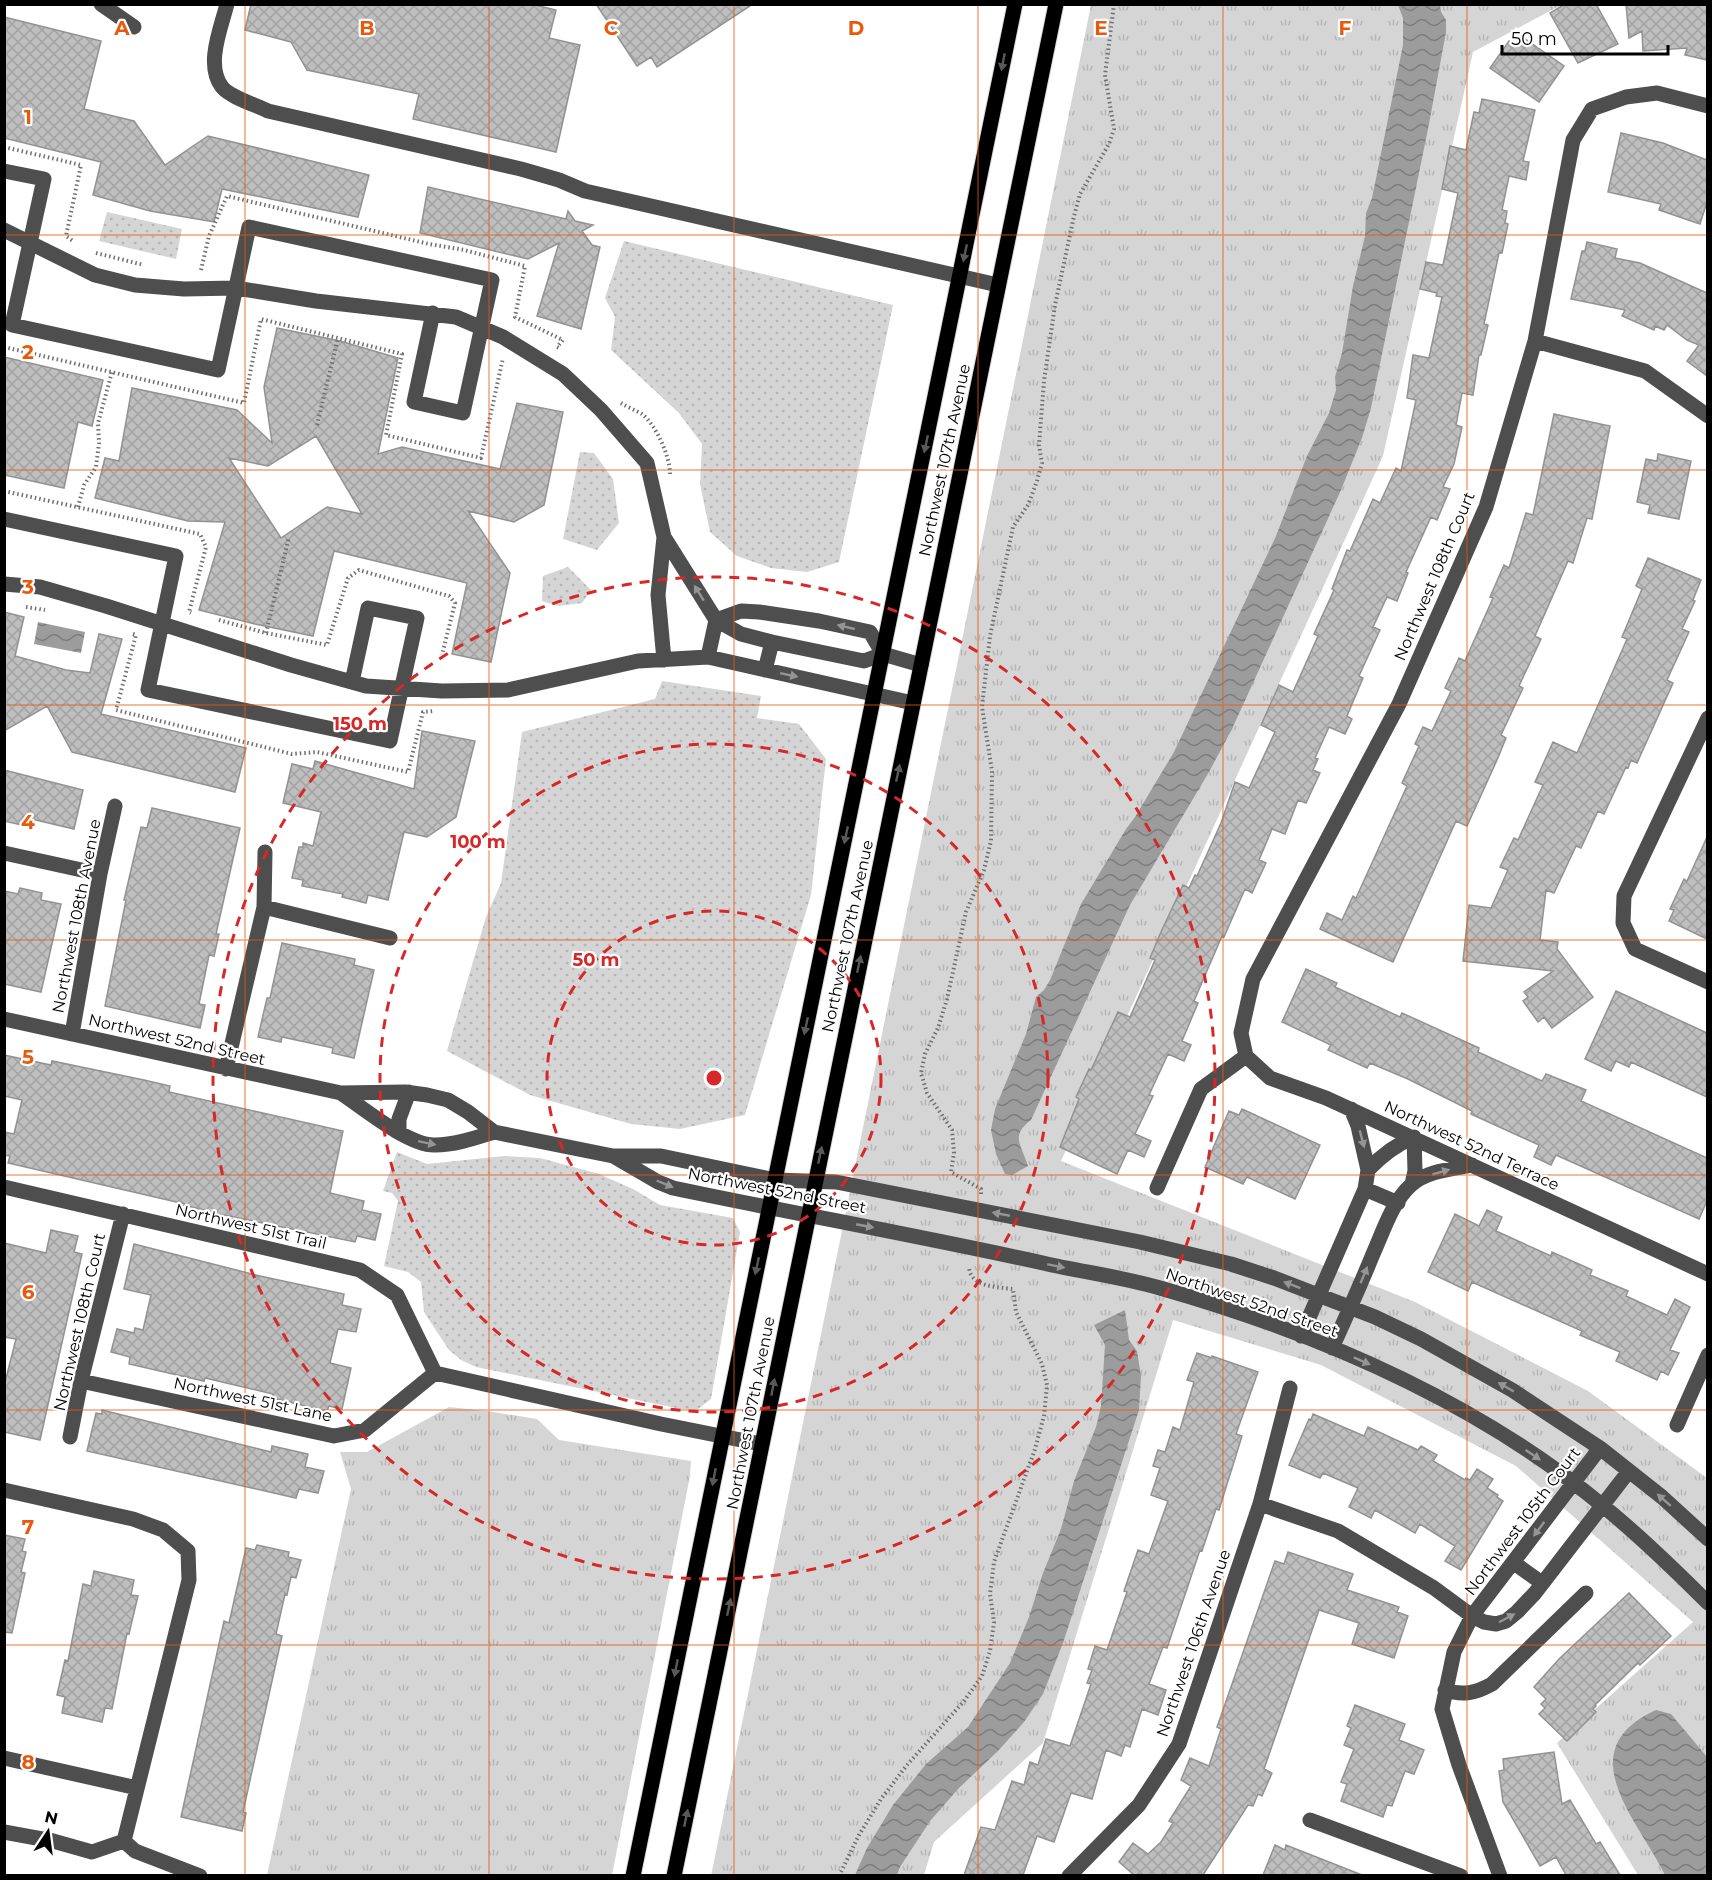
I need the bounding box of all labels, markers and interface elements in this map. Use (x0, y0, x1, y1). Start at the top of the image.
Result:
text: A (113, 16, 130, 40)
text: B (359, 16, 375, 40)
text: C (604, 16, 619, 40)
text: D (848, 16, 864, 40)
text: E (1094, 16, 1108, 40)
text: F (1339, 16, 1352, 40)
scale bar (1502, 18, 1668, 56)
text: 50 m (1511, 28, 1557, 50)
one-way arrow (998, 53, 1007, 72)
text: 1 (24, 105, 32, 129)
one-way arrow (960, 244, 969, 263)
text: 2 (22, 340, 34, 364)
street label: Northwest 107th Avenue (915, 362, 974, 558)
one-way arrow (921, 435, 930, 454)
street label: Northwest 108th Court (1390, 488, 1479, 664)
text: 3 (21, 575, 34, 599)
one-way arrow (694, 585, 705, 601)
one-way arrow (837, 622, 856, 631)
one-way arrow (780, 671, 799, 680)
text: 150 m (333, 713, 387, 735)
one-way arrow (894, 763, 904, 782)
text: 4 (21, 810, 35, 834)
street label: Northwest 108th Avenue (48, 817, 105, 1015)
one-way arrow (841, 825, 850, 844)
text: 100 m (450, 831, 506, 853)
street label: Northwest 107th Avenue (818, 838, 877, 1034)
text: 50 m (573, 949, 619, 971)
one-way arrow (855, 954, 865, 973)
street label: Northwest 52nd Street (87, 1010, 268, 1069)
one-way arrow (801, 1016, 811, 1035)
text: 5 (22, 1045, 34, 1069)
centre of rings (704, 1068, 724, 1088)
street label: Northwest 52nd Terrace (1381, 1097, 1562, 1194)
one-way arrow (1357, 1130, 1367, 1148)
one-way arrow (418, 1139, 437, 1148)
one-way arrow (816, 1145, 825, 1164)
street label: Northwest 52nd Street (686, 1164, 868, 1217)
one-way arrow (1432, 1167, 1450, 1176)
one-way arrow (656, 1179, 674, 1189)
street label: Northwest 51st Trail (173, 1200, 329, 1253)
one-way arrow (992, 1209, 1011, 1218)
one-way arrow (856, 1222, 875, 1231)
street label: Northwest 108th Court (50, 1231, 109, 1413)
one-way arrow (752, 1256, 762, 1275)
one-way arrow (1047, 1262, 1066, 1271)
street label: Northwest 52nd Street (1163, 1264, 1341, 1341)
one-way arrow (1359, 1266, 1369, 1284)
text: 6 (22, 1280, 35, 1304)
one-way arrow (1283, 1280, 1301, 1289)
street label: Northwest 107th Avenue (722, 1315, 779, 1511)
one-way arrow (1353, 1357, 1371, 1366)
street label: Northwest 51st Lane (172, 1373, 334, 1426)
one-way arrow (769, 1377, 778, 1396)
one-way arrow (1497, 1382, 1514, 1392)
street label: Northwest 105th Court (1460, 1443, 1585, 1599)
one-way arrow (1524, 1449, 1540, 1461)
one-way arrow (709, 1468, 718, 1487)
one-way arrow (1657, 1493, 1672, 1507)
text: 7 (22, 1515, 34, 1539)
one-way arrow (1534, 1521, 1546, 1536)
street label: Northwest 106th Avenue (1152, 1547, 1234, 1739)
one-way arrow (725, 1597, 734, 1616)
one-way arrow (1499, 1613, 1516, 1623)
one-way arrow (670, 1659, 680, 1678)
text: 8 (21, 1750, 35, 1774)
north arrow (18, 1802, 78, 1862)
text: N (43, 1807, 60, 1829)
one-way arrow (681, 1809, 691, 1827)

